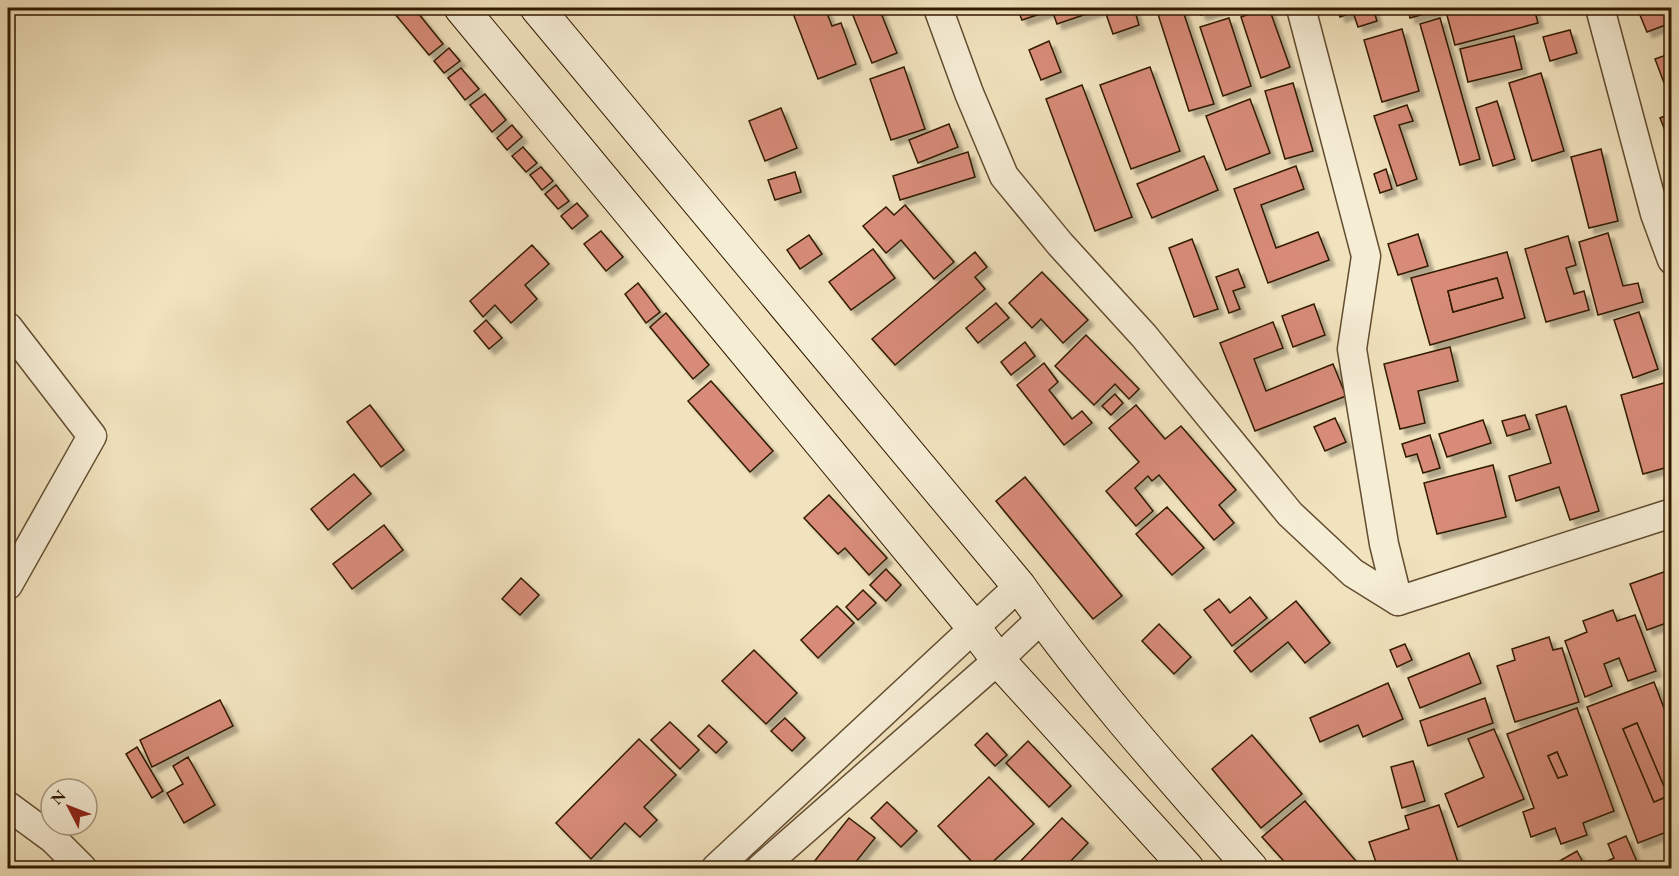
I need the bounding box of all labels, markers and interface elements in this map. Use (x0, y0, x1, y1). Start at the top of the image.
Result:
north arrow (39, 777, 99, 837)
text: N (46, 785, 70, 809)

